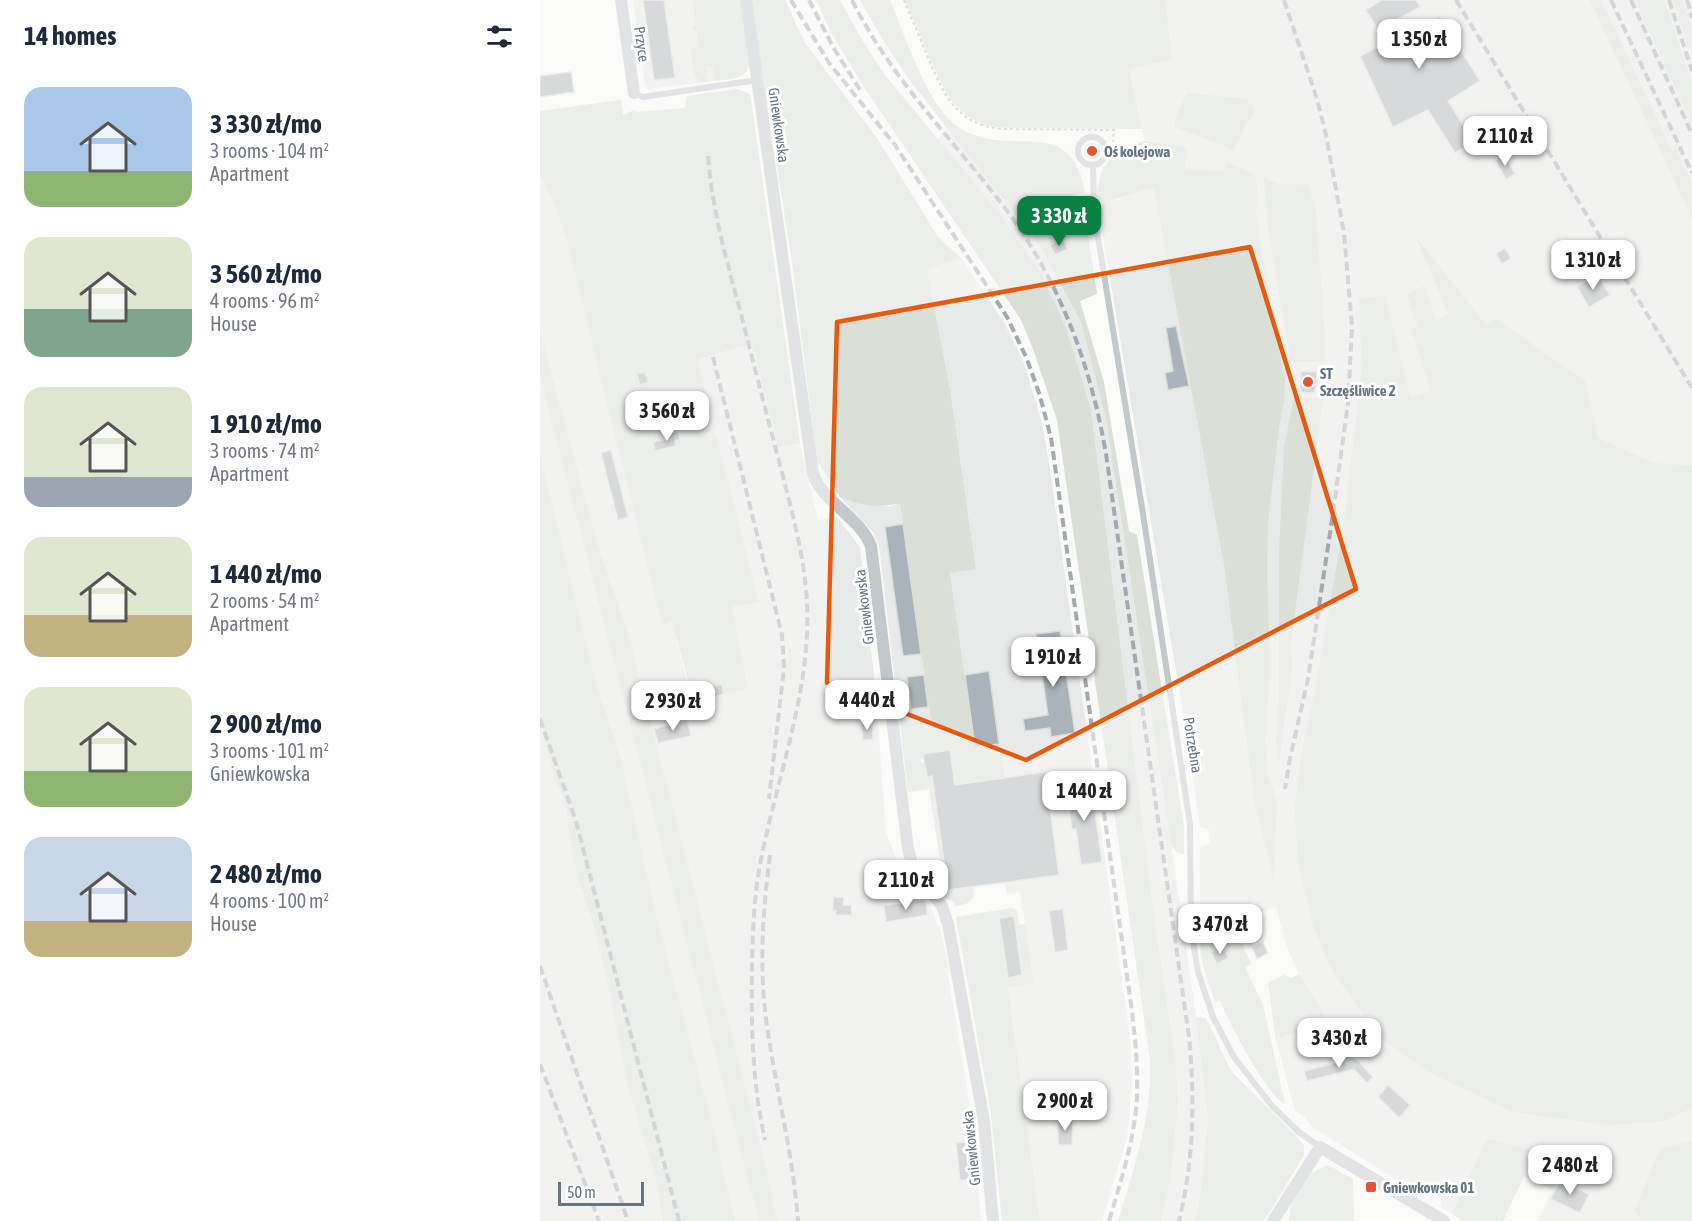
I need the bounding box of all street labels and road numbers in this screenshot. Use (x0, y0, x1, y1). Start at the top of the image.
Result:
street label: Przyce (631, 25, 653, 63)
street label: Gniewkowska (765, 87, 793, 163)
street label: Gniewkowska (851, 569, 877, 645)
street label: Potrzebna (1180, 716, 1206, 774)
street label: Gniewkowska (959, 1110, 983, 1186)

